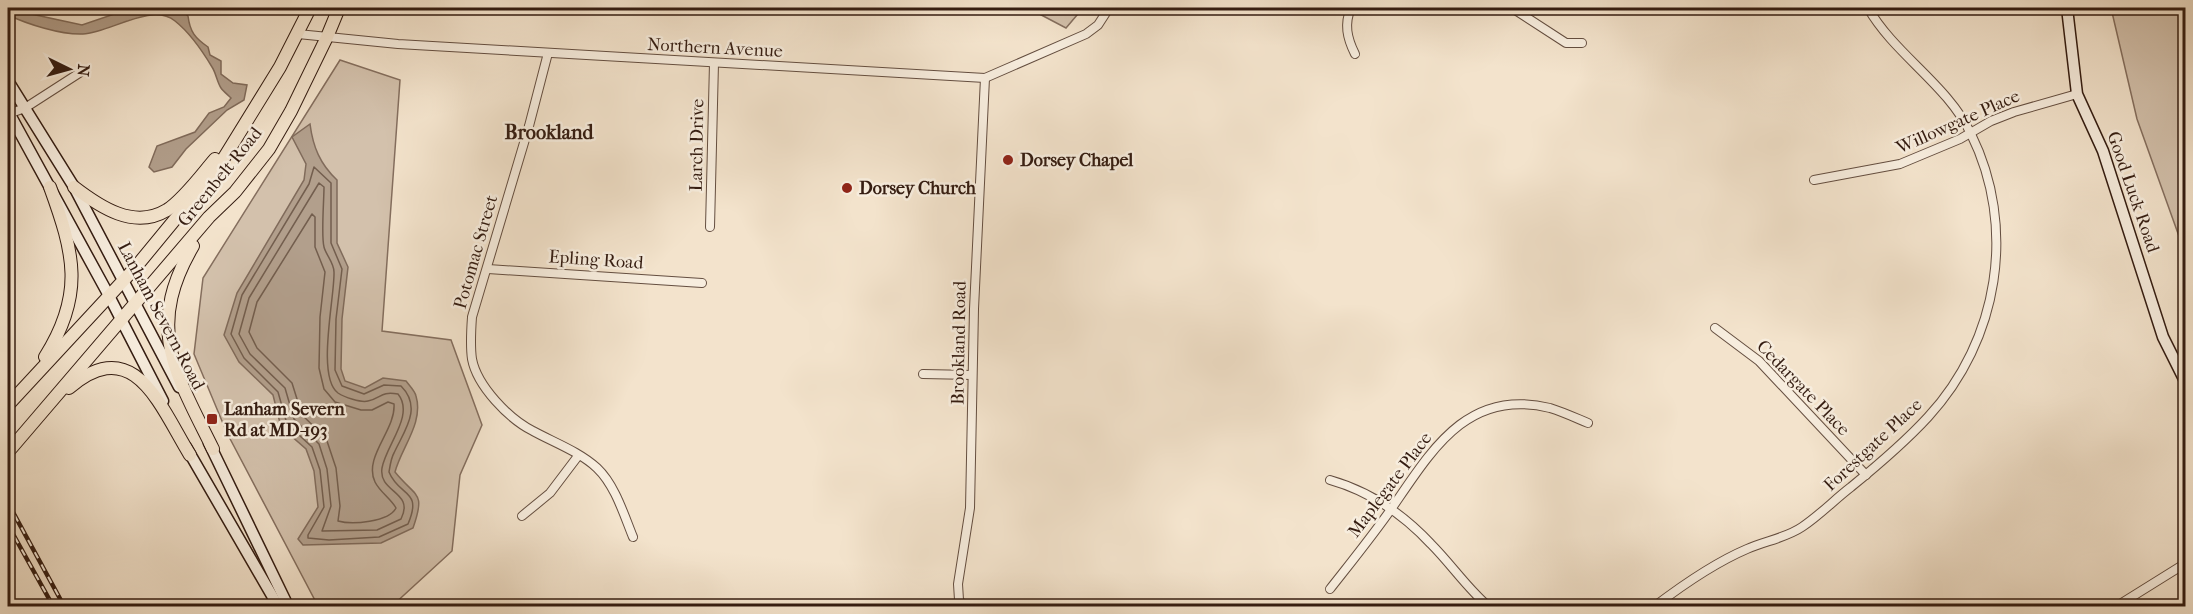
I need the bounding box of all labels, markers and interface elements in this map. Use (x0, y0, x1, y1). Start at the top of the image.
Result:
street label: Northern Avenue (647, 34, 783, 62)
north arrow (39, 39, 99, 99)
text: N (73, 63, 93, 78)
street label: Willowgate Place (1892, 85, 2023, 159)
street label: Larch Drive (686, 98, 708, 191)
district label: Brookland (504, 121, 595, 144)
street label: Greenbelt Road (173, 123, 267, 231)
street label: Good Luck Road (2102, 129, 2164, 255)
place label: Dorsey Chapel (1020, 150, 1134, 171)
marker: Dorsey Chapel (1001, 153, 1015, 167)
place label: Dorsey Church (859, 178, 977, 199)
marker: Dorsey Church (840, 181, 854, 195)
street label: Potomac Street (450, 192, 502, 311)
street label: Lanham Severn Road (113, 238, 209, 394)
street label: Epling Road (548, 246, 644, 274)
street label: Brookland Road (947, 281, 971, 405)
street label: Cedargate Place (1752, 336, 1854, 440)
street label: Forestgate Place (1820, 394, 1926, 496)
place label: Lanham Severn Rd at MD-193 (224, 399, 345, 441)
marker: Lanham Severn Rd at MD-193 (205, 412, 219, 426)
street label: Maplegate Place (1344, 428, 1436, 542)

